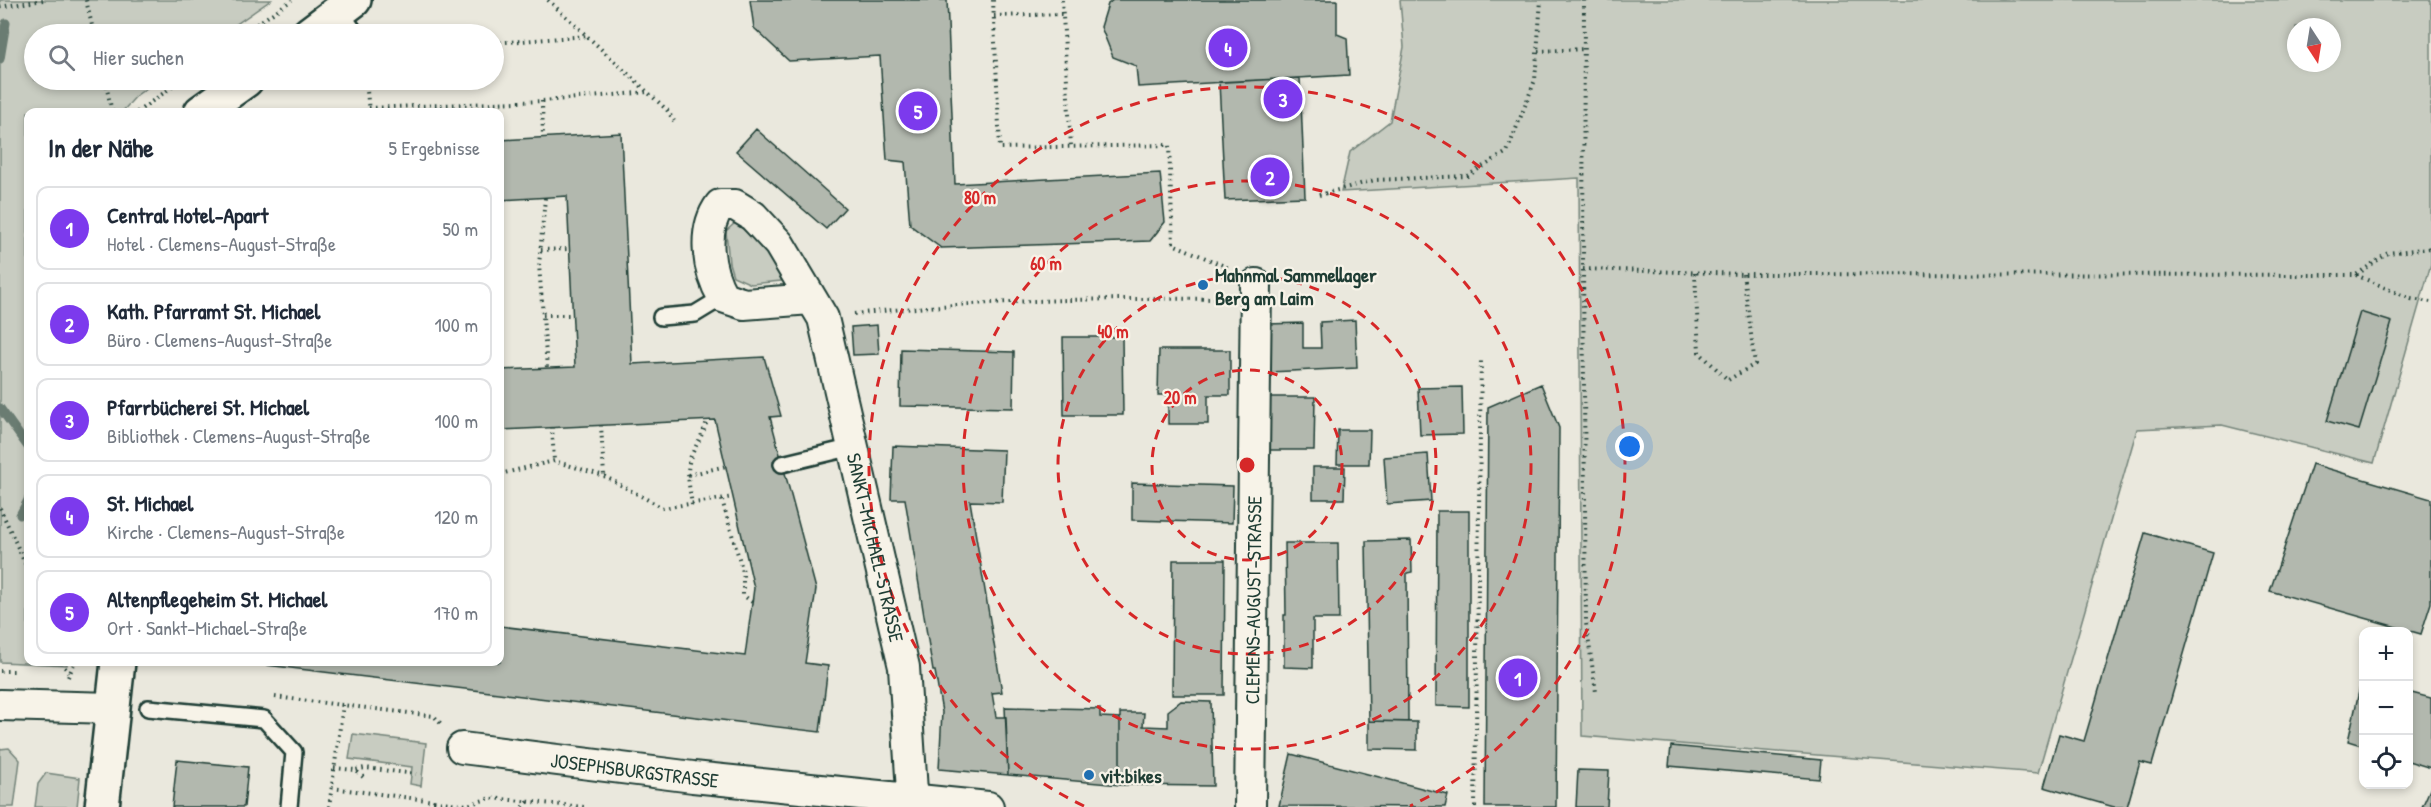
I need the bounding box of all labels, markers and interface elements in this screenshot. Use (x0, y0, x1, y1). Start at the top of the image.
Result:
north arrow (2287, 18, 2341, 72)
search box (24, 24, 504, 90)
pin: 4 (1208, 26, 1248, 70)
icon: search (45, 41, 78, 74)
text: Hier suchen (93, 42, 184, 72)
pin: 3 (1264, 76, 1302, 122)
pin: 5 (898, 88, 938, 134)
text: In der Nähe (48, 130, 154, 165)
text: 5 Ergebnisse (388, 134, 480, 161)
pin: 2 (1250, 154, 1290, 200)
text: 80 m (964, 185, 996, 210)
text: Central Hotel-Apart (107, 200, 268, 230)
text: 1 (66, 215, 73, 242)
text: 50 m (442, 215, 478, 242)
text: Hotel · Clemens-August-Straße (107, 230, 336, 257)
text: 60 m (1030, 251, 1062, 276)
place label: Mahnmal Sammellager Berg am Laim (1215, 261, 1377, 312)
marker: Mahnmal Sammellager Berg am Laim (1196, 278, 1210, 292)
text: Kath. Pfarramt St. Michael (107, 296, 320, 326)
text: 2 (65, 311, 74, 338)
text: 100 m (435, 311, 478, 338)
text: 40 m (1097, 319, 1129, 344)
text: Büro · Clemens-August-Straße (107, 326, 332, 353)
text: 20 m (1164, 385, 1196, 410)
text: Pfarrbücherei St. Michael (107, 392, 309, 422)
text: 3 (65, 407, 74, 434)
text: 100 m (435, 407, 478, 434)
text: Bibliothek · Clemens-August-Straße (107, 422, 371, 449)
your location (1615, 432, 1644, 461)
street label: SANKT-MICHAEL-STRASSE (841, 450, 911, 645)
centre of rings (1237, 455, 1257, 475)
text: St. Michael (107, 488, 193, 518)
street label: CLEMENS-AUGUST-STRASSE (1238, 495, 1267, 704)
text: 4 (66, 503, 73, 530)
text: 120 m (434, 503, 478, 530)
text: Kirche · Clemens-August-Straße (107, 518, 345, 545)
text: Altenpflegeheim St. Michael (107, 584, 327, 614)
text: 5 (65, 599, 74, 626)
text: 170 m (434, 599, 478, 626)
text: Ort · Sankt-Michael-Straße (107, 614, 307, 641)
map controls (2359, 627, 2413, 789)
button: + (2359, 627, 2413, 681)
pin: 1 (1498, 656, 1538, 700)
button: − (2359, 681, 2413, 735)
button: locate (2359, 735, 2413, 789)
street label: JOSEPHSBURGSTRASSE (549, 746, 720, 793)
place label: vit:bikes (1101, 762, 1162, 789)
marker: vit:bikes (1082, 768, 1096, 782)

